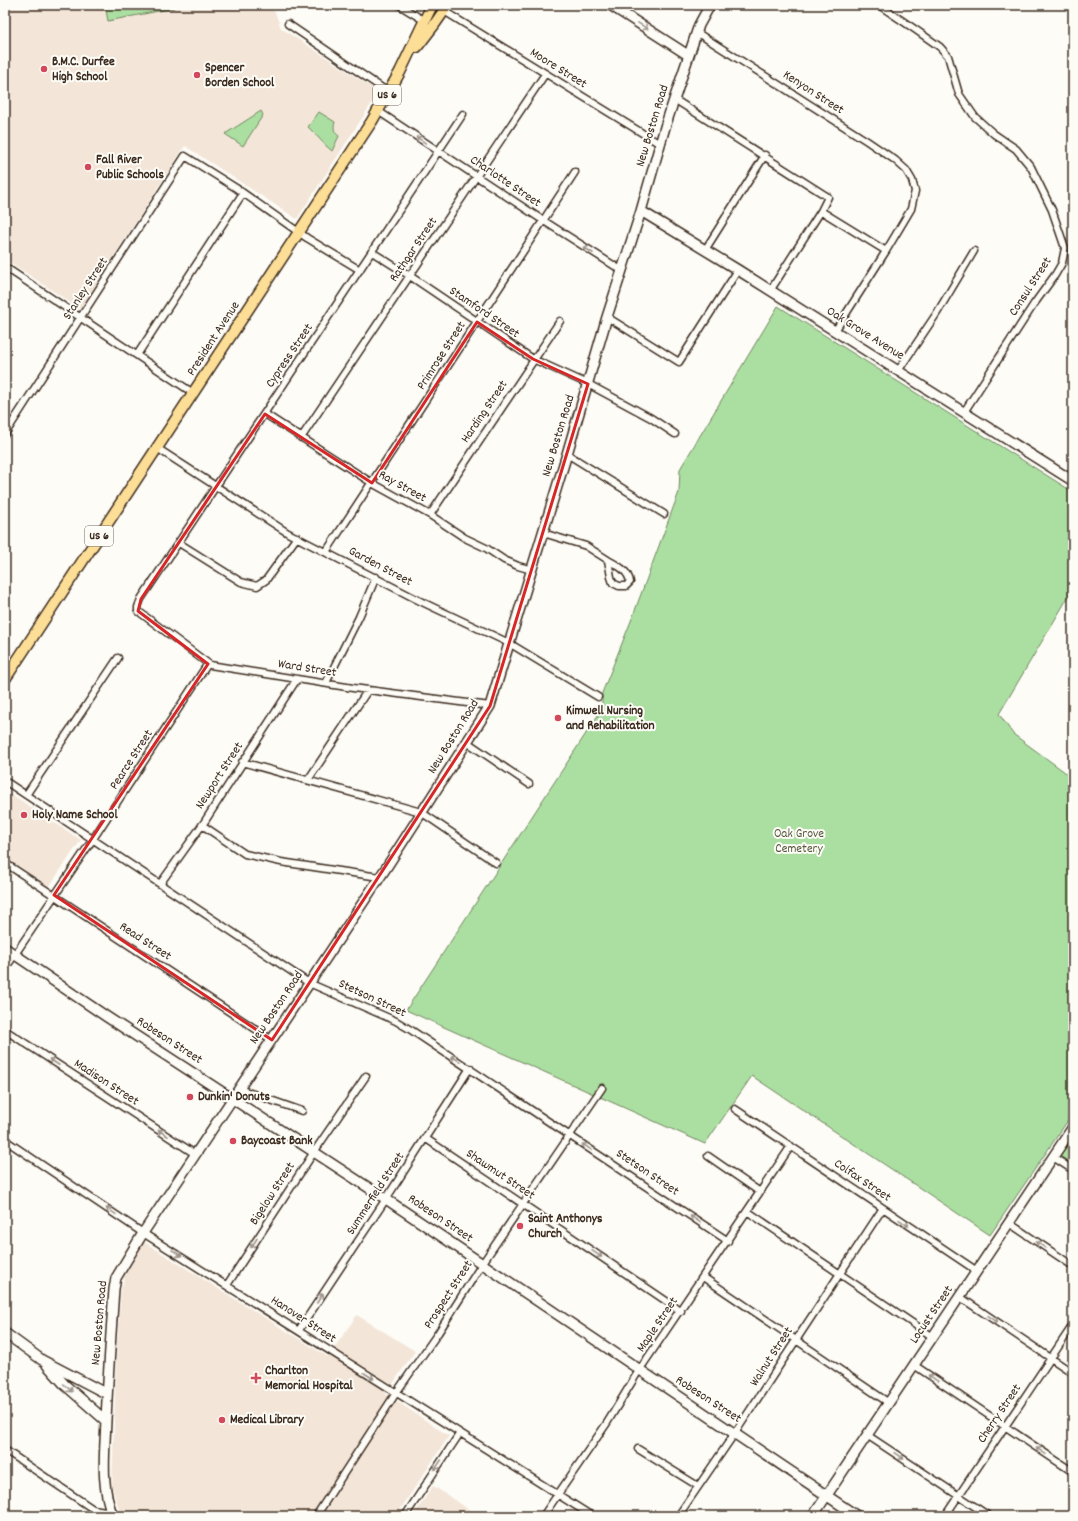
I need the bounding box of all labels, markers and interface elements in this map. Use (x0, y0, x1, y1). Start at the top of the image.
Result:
one-way arrow (637, 22, 648, 30)
street label: Moore Street (526, 44, 590, 94)
place label: B.M.C. Durfee High School (52, 53, 115, 87)
place label: Spencer Borden School (205, 59, 275, 93)
marker: B.M.C. Durfee High School (39, 64, 49, 74)
street label: Kenyon Street (779, 66, 847, 120)
marker: Spencer Borden School (192, 70, 202, 80)
street label: New Boston Road (632, 83, 674, 169)
road number: US 6 (373, 85, 401, 105)
one-way arrow (415, 135, 427, 143)
place label: Fall River Public Schools (96, 151, 164, 185)
street label: Charlotte Street (466, 151, 544, 213)
marker: Fall River Public Schools (83, 162, 93, 172)
street label: Rathgar Street (385, 214, 443, 286)
one-way arrow (583, 246, 594, 254)
street label: Stanley Street (59, 254, 113, 324)
street label: Consul Street (1005, 254, 1057, 320)
street label: Stamford Street (445, 282, 523, 344)
street label: President Avenue (183, 298, 245, 380)
street label: Oak Grove Avenue (822, 302, 908, 366)
street label: Primrose Street (413, 318, 471, 394)
street label: Cypress Street (262, 320, 319, 392)
street label: Harding Street (457, 377, 513, 447)
street label: New Boston Road (538, 393, 580, 479)
street label: Ray Street (375, 466, 430, 508)
road number: US 6 (85, 526, 113, 546)
street label: Garden Street (345, 542, 415, 592)
street label: Ward Street (276, 655, 338, 683)
street label: New Boston Road (423, 696, 485, 778)
place label: Kimwell Nursing and Rehabilitation (566, 702, 655, 736)
marker: Kimwell Nursing and Rehabilitation (553, 713, 563, 723)
street label: Pearce Street (105, 726, 159, 794)
street label: Newport Street (191, 739, 249, 813)
place label: Holy Name School (32, 806, 118, 825)
marker: Holy Name School (19, 810, 29, 820)
park label: Oak Grove Cemetery (774, 825, 824, 859)
street label: Read Street (115, 918, 175, 966)
street label: New Boston Road (245, 968, 309, 1048)
street label: Stetson Street (335, 975, 409, 1023)
street label: Robeson Street (132, 1013, 206, 1070)
street label: Madison Street (70, 1055, 142, 1111)
one-way arrow (451, 1055, 462, 1063)
one-way arrow (49, 1058, 60, 1066)
place label: Dunkin' Donuts (198, 1088, 270, 1107)
marker: Dunkin' Donuts (185, 1092, 195, 1102)
one-way arrow (158, 1129, 169, 1137)
place label: Baycoast Bank (241, 1132, 313, 1151)
marker: Baycoast Bank (228, 1136, 238, 1146)
one-way arrow (582, 1143, 593, 1151)
street label: Shawmut Street (462, 1145, 539, 1205)
street label: Stetson Street (611, 1145, 683, 1201)
street label: Summerfield Street (342, 1149, 410, 1239)
street label: Colfax Street (830, 1155, 895, 1207)
street label: Bigelow Street (245, 1159, 301, 1229)
street label: Robeson Street (403, 1190, 477, 1248)
one-way arrow (106, 1207, 117, 1215)
place label: Saint Anthonys Church (528, 1210, 603, 1244)
one-way arrow (690, 1215, 701, 1223)
one-way arrow (899, 1218, 910, 1227)
marker: Saint Anthonys Church (515, 1221, 525, 1231)
one-way arrow (250, 1237, 258, 1248)
one-way arrow (1036, 1241, 1047, 1249)
one-way arrow (171, 1249, 182, 1258)
one-way arrow (591, 1250, 602, 1258)
street label: Prospect Street (420, 1257, 478, 1333)
street label: New Boston Road (87, 1280, 113, 1366)
street label: Locust Street (905, 1282, 959, 1348)
street label: Hanover Street (266, 1292, 340, 1349)
one-way arrow (316, 1293, 324, 1304)
street label: Maple Street (632, 1293, 684, 1356)
one-way arrow (987, 1314, 998, 1323)
street label: Walnut Street (746, 1323, 798, 1391)
place label: Charlton Memorial Hospital (265, 1362, 354, 1396)
marker: Charlton Memorial Hospital (250, 1372, 262, 1384)
one-way arrow (363, 1372, 374, 1380)
street label: Robeson Street (671, 1372, 745, 1429)
one-way arrow (928, 1374, 939, 1382)
street label: Cherry Street (973, 1381, 1027, 1447)
one-way arrow (63, 1383, 73, 1392)
place label: Medical Library (230, 1411, 304, 1430)
marker: Medical Library (217, 1415, 227, 1425)
one-way arrow (1035, 1446, 1046, 1455)
one-way arrow (894, 1452, 905, 1461)
one-way arrow (434, 1460, 442, 1471)

